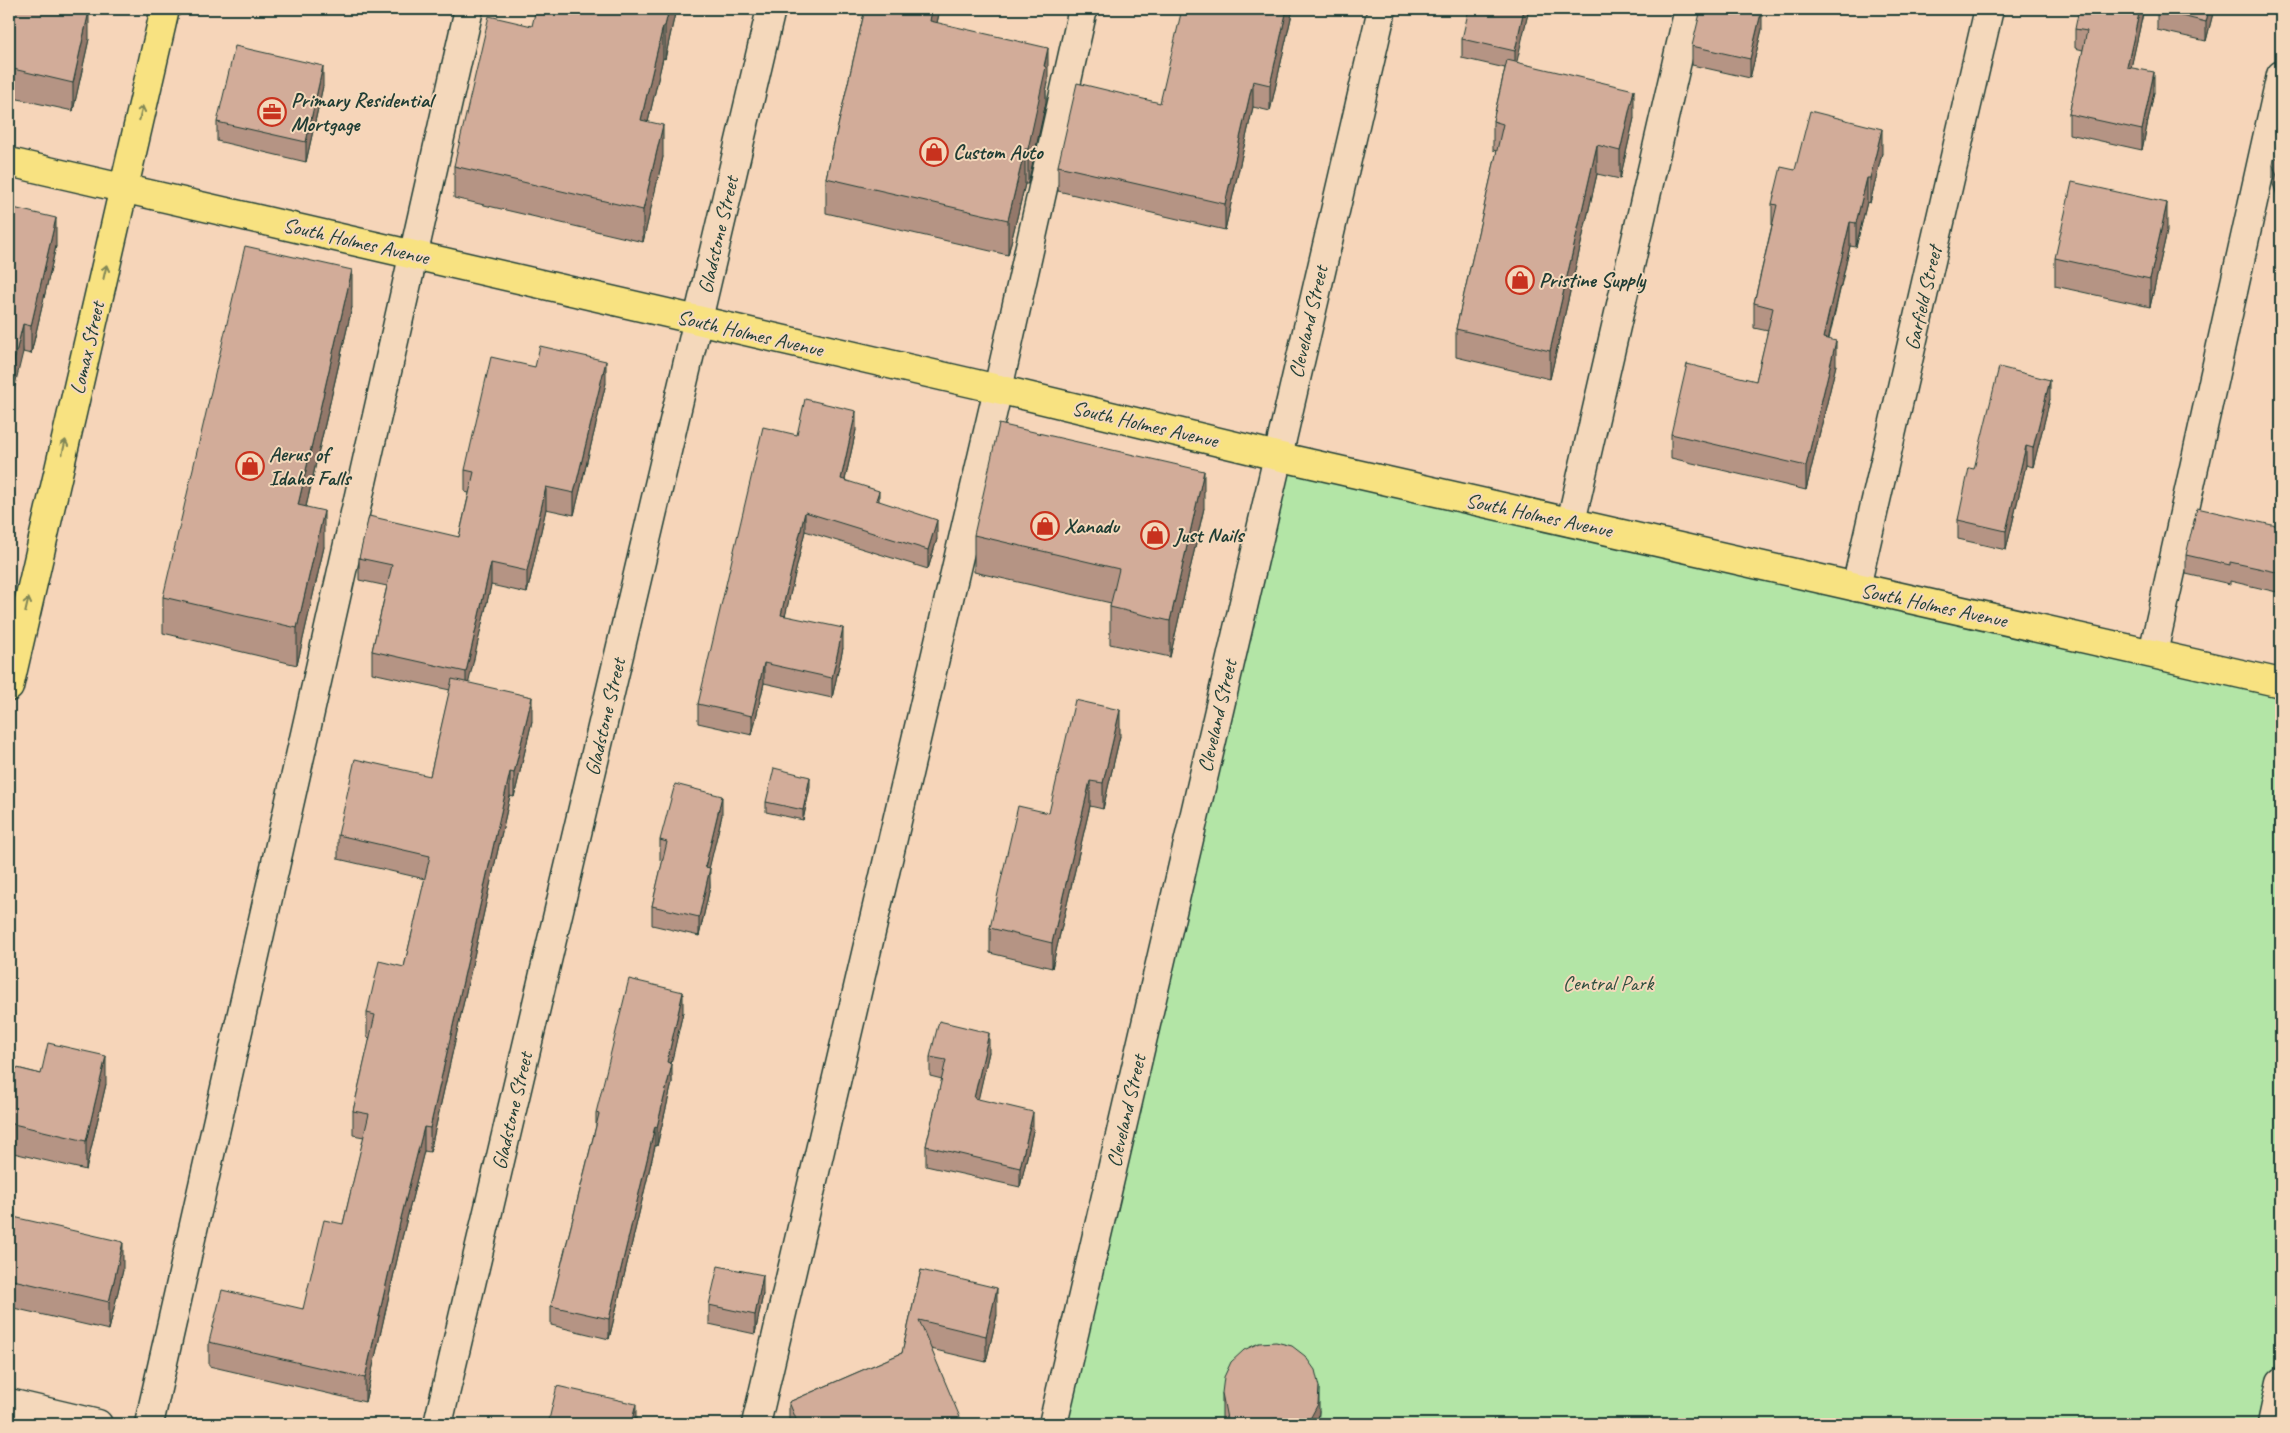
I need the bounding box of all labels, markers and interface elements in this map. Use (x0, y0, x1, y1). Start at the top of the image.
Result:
place label: Primary Residential Mortgage (291, 87, 437, 137)
office icon: Primary Residential Mortgage (257, 97, 287, 127)
one-way arrow (137, 106, 146, 122)
shop icon: Custom Auto (919, 137, 949, 167)
place label: Custom Auto (953, 139, 1044, 165)
street label: Gladstone Street (692, 172, 745, 296)
street label: South Holmes Avenue (281, 212, 434, 271)
street label: Garfield Street (1898, 240, 1948, 353)
street label: Cleveland Street (1282, 261, 1334, 381)
one-way arrow (101, 264, 110, 280)
shop icon: Pristine Supply (1505, 265, 1535, 295)
place label: Pristine Supply (1539, 267, 1647, 294)
street label: Lomax Street (64, 297, 111, 397)
street label: South Holmes Avenue (675, 304, 828, 363)
street label: South Holmes Avenue (1070, 395, 1223, 454)
one-way arrow (60, 440, 69, 456)
place label: Aerus of Idaho Falls (269, 441, 353, 491)
shop icon: Aerus of Idaho Falls (235, 451, 265, 481)
street label: South Holmes Avenue (1464, 487, 1617, 544)
shop icon: Xanadu (1030, 511, 1060, 541)
place label: Xanadu (1064, 513, 1121, 539)
shop icon: Just Nails (1140, 520, 1170, 550)
place label: Just Nails (1172, 522, 1246, 548)
street label: South Holmes Avenue (1859, 577, 2012, 634)
one-way arrow (23, 598, 32, 614)
street label: Gladstone Street (579, 654, 632, 778)
street label: Cleveland Street (1191, 655, 1243, 775)
park label: Central Park (1563, 970, 1655, 996)
street label: Gladstone Street (486, 1048, 539, 1172)
street label: Cleveland Street (1100, 1050, 1152, 1170)

